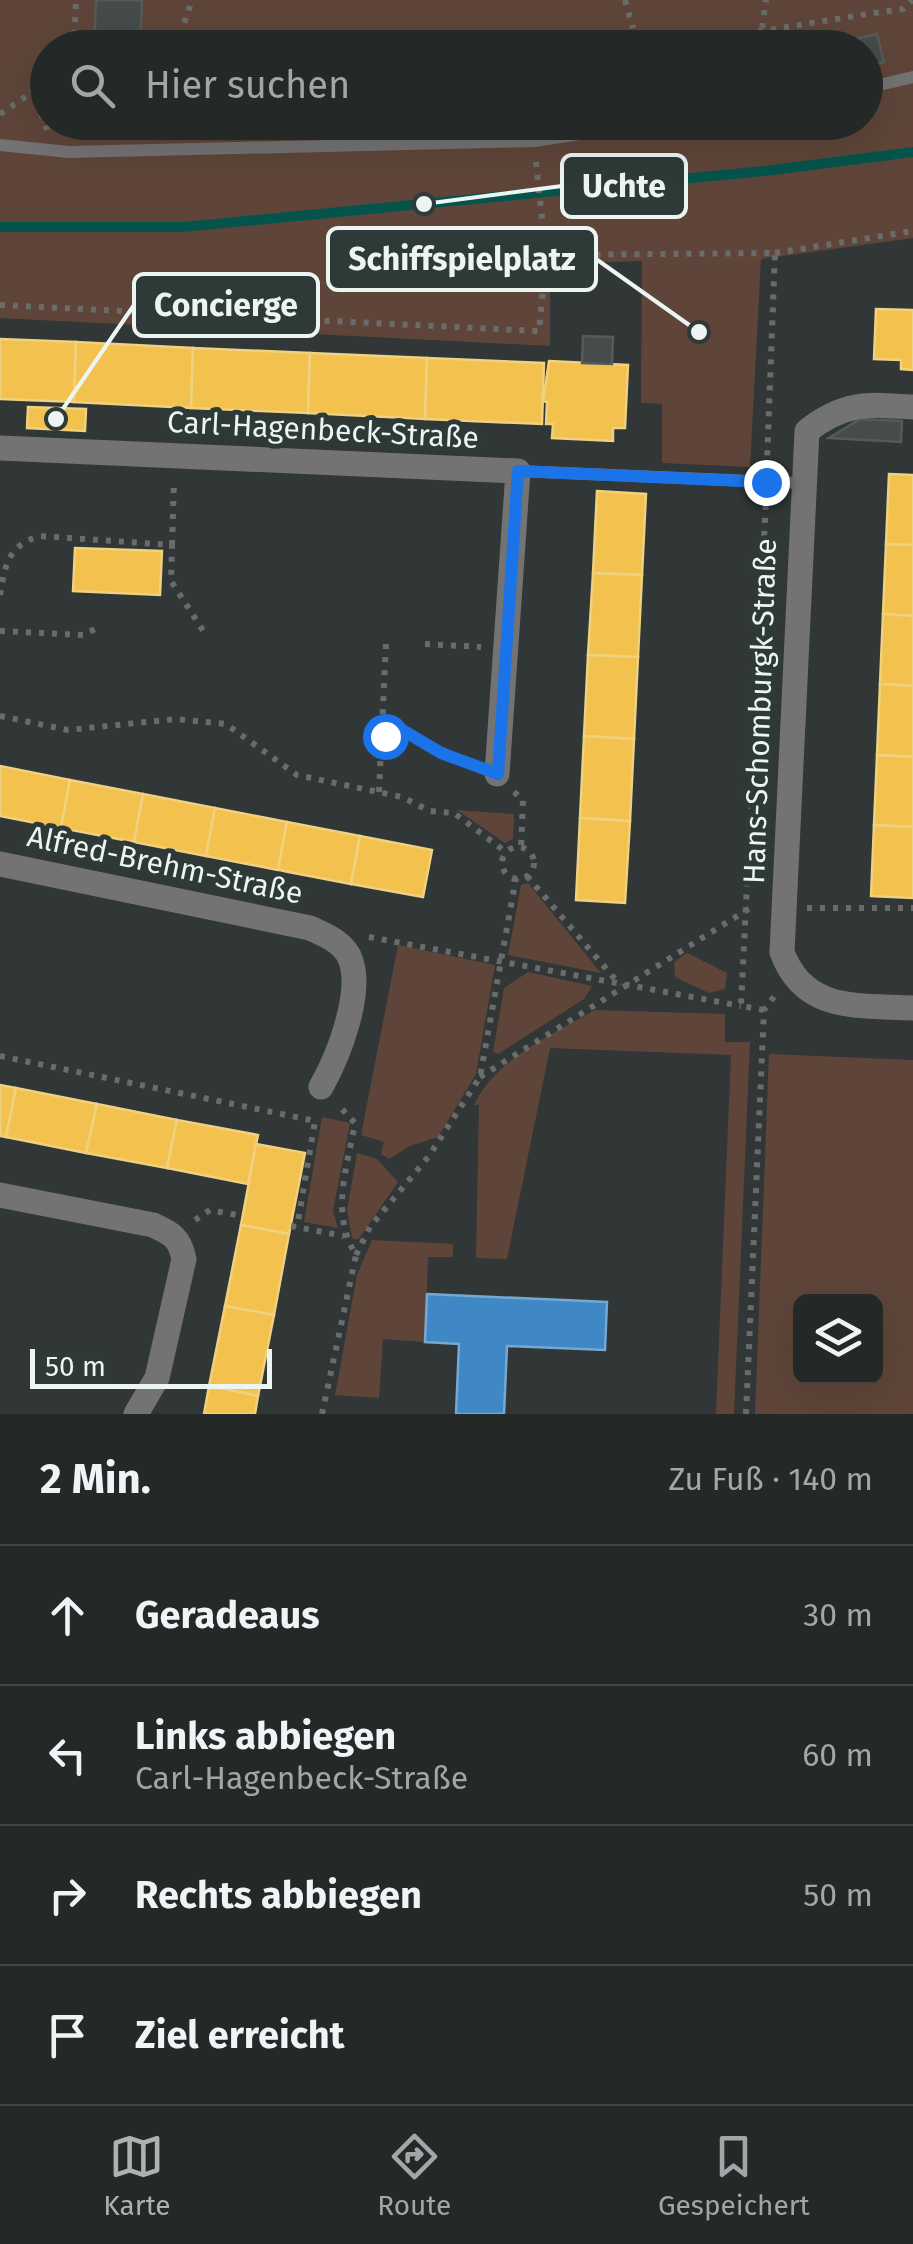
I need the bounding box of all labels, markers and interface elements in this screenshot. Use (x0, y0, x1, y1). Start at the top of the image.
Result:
search box (30, 30, 883, 140)
icon: search (65, 58, 120, 113)
text: Hier suchen (145, 62, 350, 108)
callout: Uchte (562, 155, 686, 217)
text: Uchte (582, 167, 666, 205)
callout: Schiffspielplatz (328, 228, 596, 290)
text: Schiffspielplatz (348, 240, 576, 278)
callout: Concierge (134, 274, 318, 336)
text: Concierge (154, 286, 298, 324)
street label: Carl-Hagenbeck-Straße (166, 404, 480, 456)
route end (744, 460, 790, 506)
street label: Hans-Schomburgk-Straße (736, 538, 784, 884)
route start (363, 714, 409, 760)
street label: Alfred-Brehm-Straße (24, 818, 306, 912)
map controls (793, 1294, 883, 1384)
button: layers (793, 1294, 883, 1384)
scale bar (30, 1344, 272, 1388)
text: 50 m (45, 1350, 106, 1383)
text: 2 Min. (40, 1454, 151, 1504)
text: Zu Fuß · 140 m (668, 1460, 873, 1498)
icon: ahead (40, 1588, 95, 1643)
text: Geradeaus (135, 1592, 320, 1638)
text: 30 m (803, 1596, 873, 1634)
text: Links abbiegen (135, 1713, 396, 1759)
icon: left (40, 1728, 95, 1783)
text: 60 m (802, 1736, 873, 1774)
text: Carl-Hagenbeck-Straße (135, 1759, 468, 1797)
icon: right (40, 1868, 95, 1923)
text: Rechts abbiegen (135, 1872, 422, 1918)
text: 50 m (803, 1876, 873, 1914)
icon: arrive (40, 2008, 95, 2063)
text: Ziel erreicht (135, 2012, 344, 2058)
tab: Karte (103, 2129, 171, 2222)
tab: Route (377, 2129, 451, 2222)
tab: Gespeichert (658, 2129, 810, 2222)

